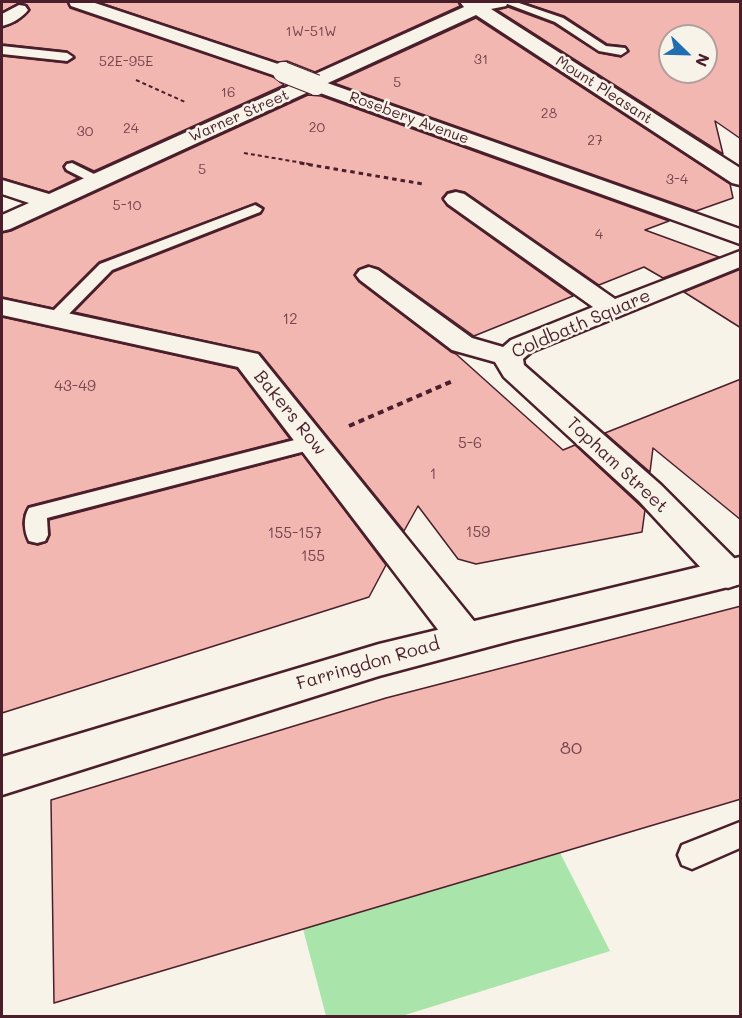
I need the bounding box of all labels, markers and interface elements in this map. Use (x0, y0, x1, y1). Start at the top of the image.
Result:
house number: 1W-51W (285, 24, 337, 40)
north arrow (658, 24, 718, 84)
text: N (691, 51, 715, 70)
house number: 31 (474, 52, 488, 68)
street label: Mount Pleasant (552, 52, 656, 128)
house number: 52E-95E (99, 54, 153, 70)
house number: 5 (393, 75, 401, 91)
house number: 16 (221, 85, 235, 101)
street label: Warner Street (186, 86, 292, 146)
street label: Rosebery Avenue (347, 88, 471, 148)
house number: 28 (541, 106, 557, 122)
house number: 20 (309, 120, 325, 136)
house number: 24 (123, 121, 139, 137)
house number: 30 (77, 124, 93, 140)
house number: 27 (587, 133, 603, 149)
house number: 5 (198, 162, 206, 178)
house number: 3-4 (666, 172, 688, 188)
house number: 5-10 (113, 198, 141, 214)
house number: 4 (595, 227, 603, 243)
street label: Coldbath Square (508, 285, 654, 363)
house number: 12 (282, 310, 298, 328)
street label: Bakers Row (249, 366, 331, 460)
house number: 43-49 (54, 377, 96, 395)
street label: Topham Street (562, 413, 672, 517)
house number: 5-6 (458, 434, 482, 452)
house number: 1 (430, 465, 436, 483)
house number: 159 (466, 523, 490, 541)
house number: 155-157 (268, 524, 322, 542)
house number: 155 (301, 547, 325, 565)
street label: Farringdon Road (294, 633, 442, 695)
house number: 80 (560, 737, 582, 759)

